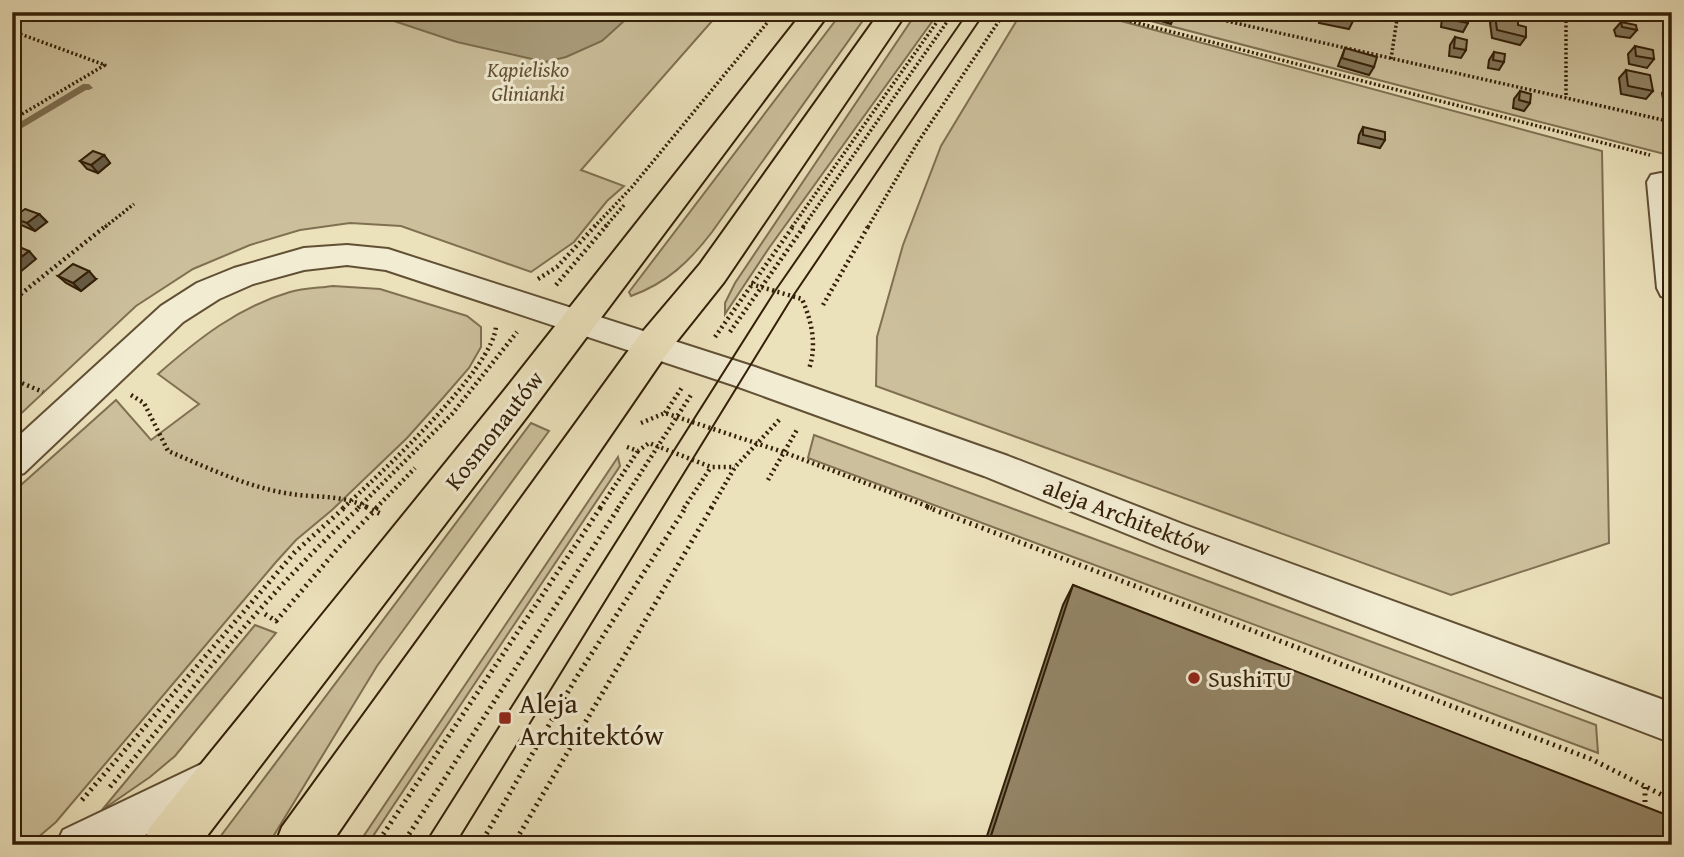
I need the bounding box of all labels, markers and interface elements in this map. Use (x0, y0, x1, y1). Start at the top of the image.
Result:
park label: Kąpielisko Glinianki (486, 54, 569, 109)
street label: Kosmonautów (436, 363, 552, 497)
street label: aleja Architektów (1038, 469, 1216, 565)
place label: SushiTU (1208, 661, 1292, 696)
marker: SushiTU (1186, 670, 1202, 686)
place label: Aleja Architektów (519, 682, 664, 755)
marker: Aleja Architektów (497, 710, 513, 726)

